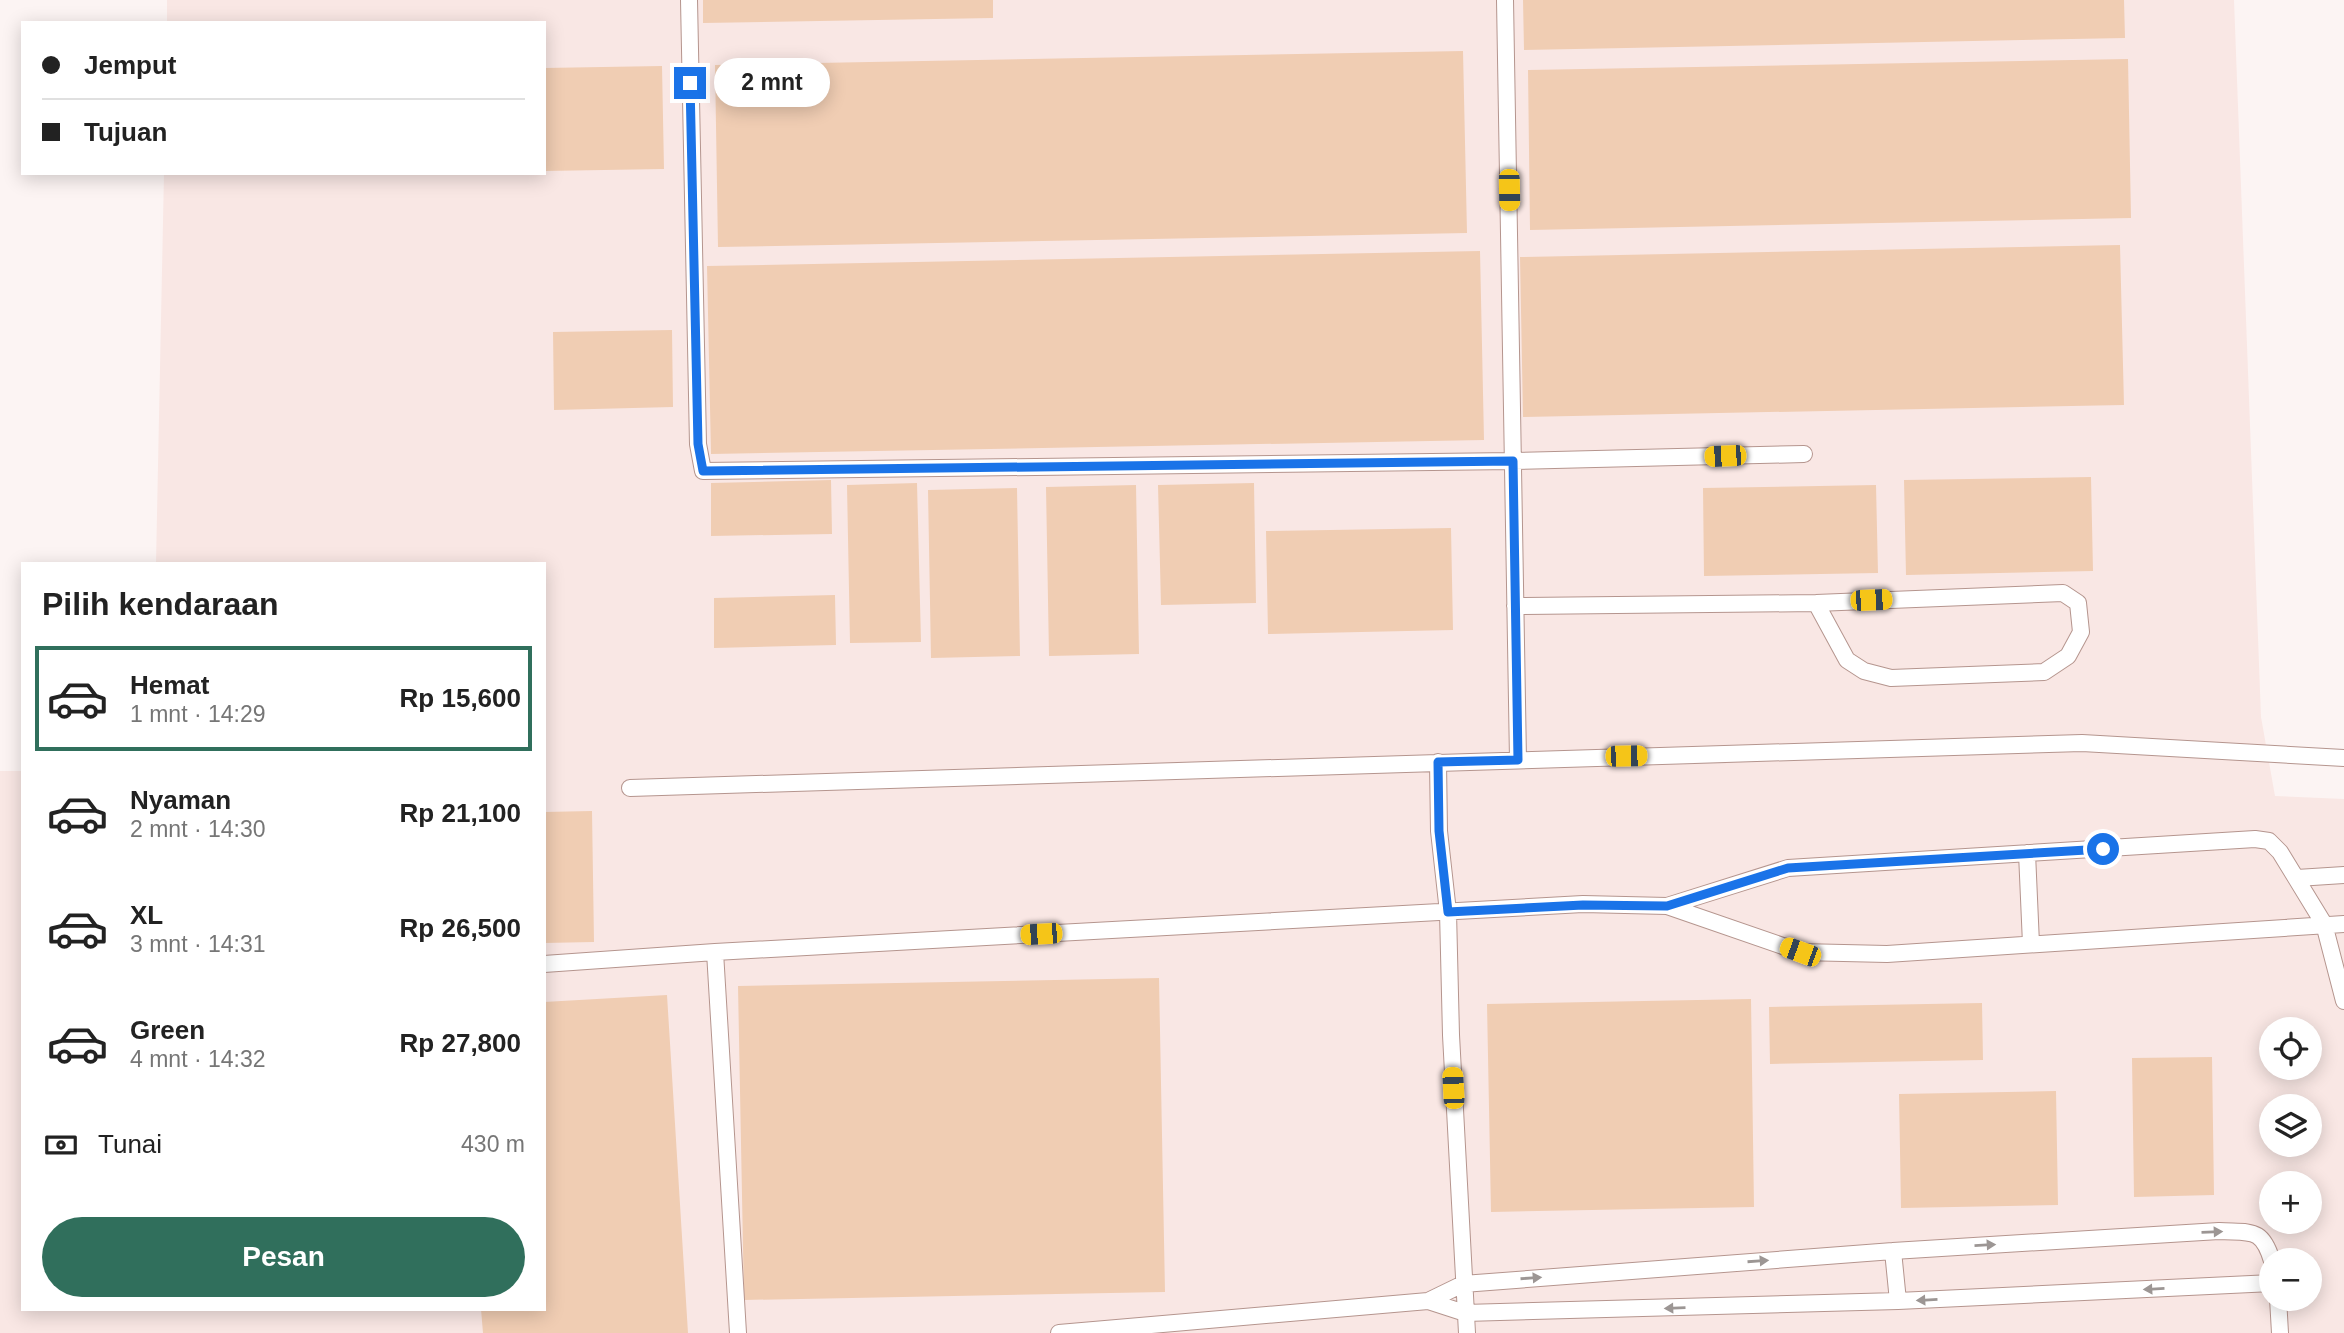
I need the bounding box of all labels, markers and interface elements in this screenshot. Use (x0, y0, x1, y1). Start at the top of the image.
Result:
text: Jemput (84, 50, 176, 80)
callout: 2 mnt (714, 58, 830, 108)
route end (674, 67, 706, 99)
text: 2 mnt (741, 69, 803, 95)
text: Tujuan (84, 117, 167, 147)
car (1499, 169, 1520, 211)
car (1704, 445, 1747, 467)
text: Pilih kendaraan (42, 586, 279, 622)
car (1850, 589, 1893, 611)
icon: car (46, 667, 109, 730)
text: Hemat (130, 670, 209, 700)
text: Rp 15,600 (400, 683, 521, 713)
text: 1 mnt · 14:29 (130, 701, 266, 727)
car (1605, 745, 1648, 767)
icon: car (46, 782, 109, 845)
text: Nyaman (130, 785, 231, 815)
text: Rp 21,100 (400, 798, 521, 828)
text: 2 mnt · 14:30 (130, 816, 266, 842)
route start (2087, 833, 2119, 865)
icon: car (46, 897, 109, 960)
text: XL (130, 900, 163, 930)
text: Rp 26,500 (400, 913, 521, 943)
car (1020, 922, 1063, 946)
text: 3 mnt · 14:31 (130, 931, 266, 957)
car (1777, 935, 1824, 969)
icon: car (46, 1012, 109, 1075)
text: Green (130, 1015, 205, 1045)
map controls (2259, 1017, 2322, 1311)
button: locate (2259, 1017, 2322, 1080)
text: Rp 27,800 (400, 1028, 521, 1058)
text: 4 mnt · 14:32 (130, 1046, 266, 1072)
car (1442, 1066, 1465, 1110)
button: layers (2259, 1094, 2322, 1157)
icon: cash (42, 1126, 80, 1164)
text: Tunai (98, 1129, 162, 1159)
text: 430 m (461, 1131, 525, 1157)
button: + (2259, 1171, 2322, 1234)
button: Pesan (42, 1217, 525, 1297)
one-way arrow (2201, 1226, 2223, 1238)
one-way arrow (1974, 1240, 1996, 1251)
button: − (2259, 1248, 2322, 1311)
one-way arrow (1747, 1255, 1769, 1266)
one-way arrow (1520, 1273, 1542, 1284)
one-way arrow (2143, 1284, 2165, 1295)
one-way arrow (1916, 1295, 1938, 1306)
one-way arrow (1664, 1302, 1686, 1313)

